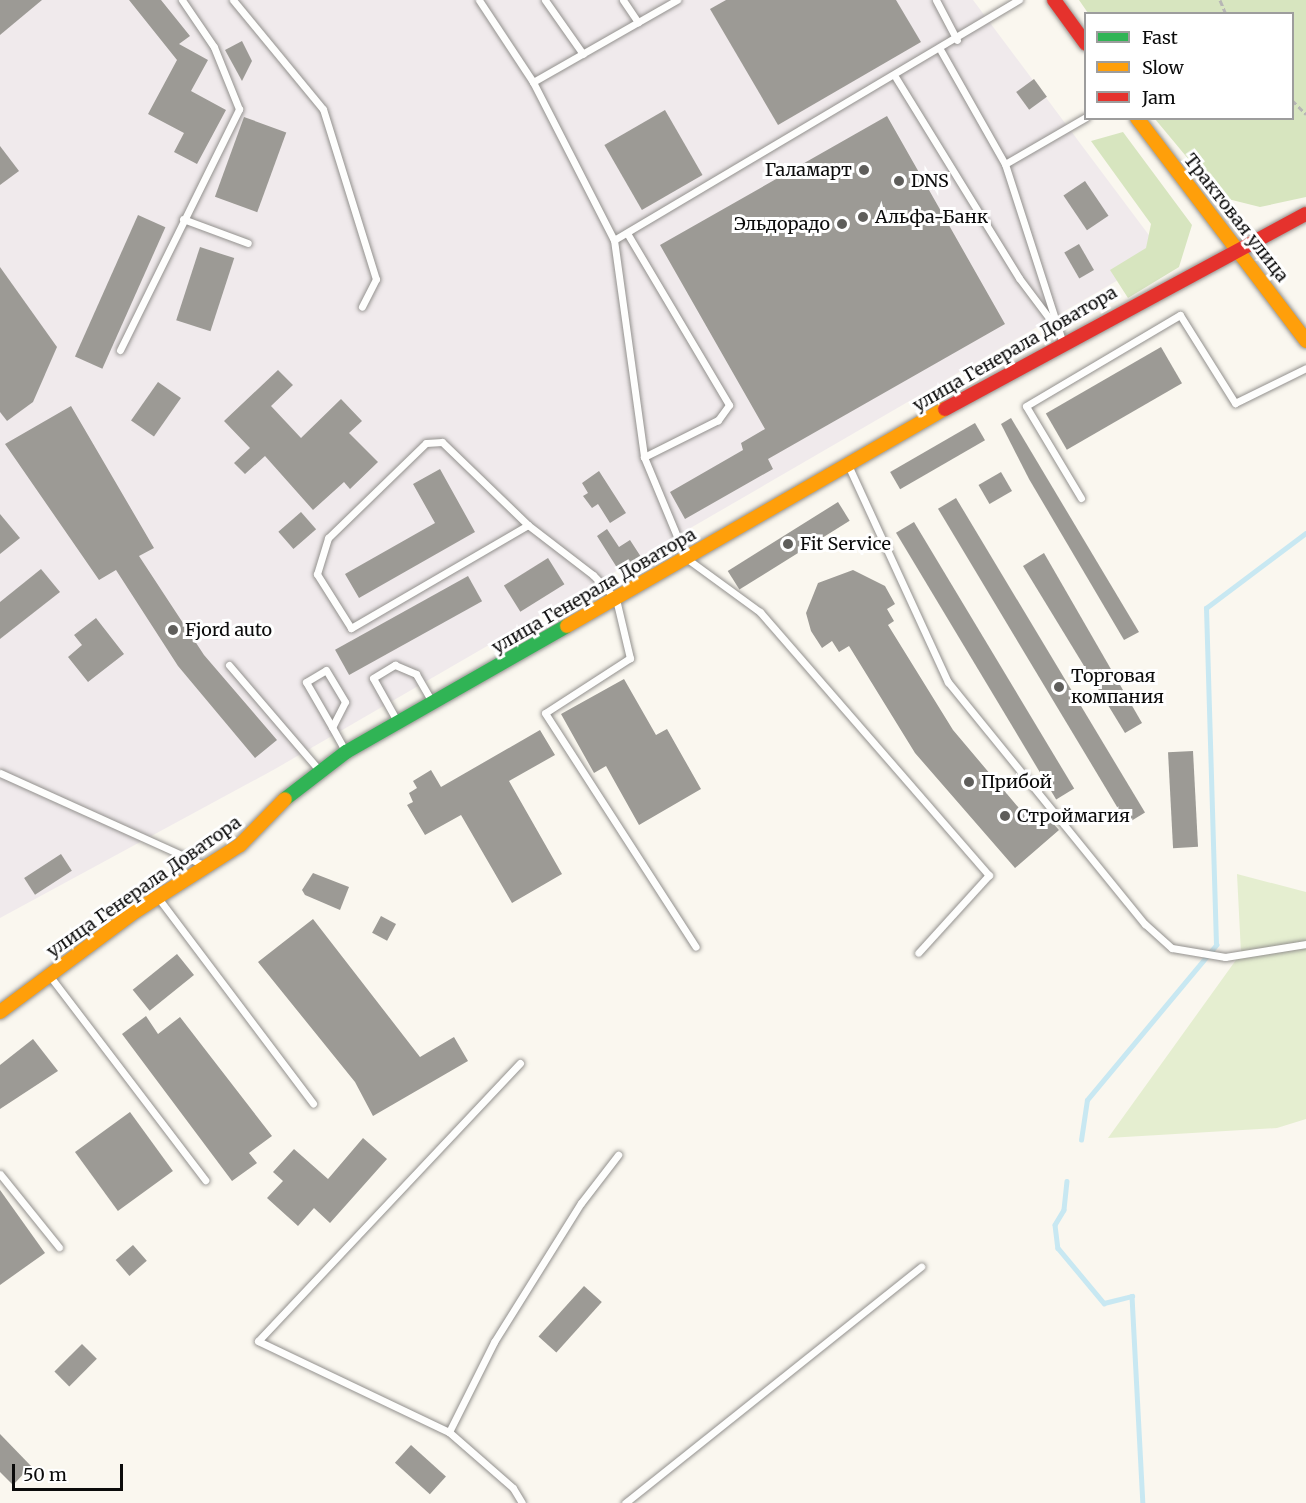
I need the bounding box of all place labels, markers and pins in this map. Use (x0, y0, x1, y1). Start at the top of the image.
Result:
place label: Галамарт (765, 159, 852, 181)
marker: Галамарт (857, 163, 871, 177)
place label: DNS (911, 170, 949, 192)
marker: DNS (892, 174, 906, 188)
place label: Альфа-Банк (875, 206, 988, 228)
marker: Альфа-Банк (856, 210, 870, 224)
place label: Эльдорадо (734, 213, 830, 235)
marker: Эльдорадо (835, 217, 849, 231)
place label: Fit Service (800, 533, 891, 555)
marker: Fit Service (781, 537, 795, 551)
place label: Fjord auto (185, 619, 272, 641)
marker: Fjord auto (166, 623, 180, 637)
place label: Торговая компания (1071, 666, 1164, 708)
marker: Торговая компания (1052, 680, 1066, 694)
place label: Прибой (981, 771, 1052, 793)
marker: Прибой (962, 775, 976, 789)
place label: Строймагия (1017, 805, 1130, 827)
marker: Строймагия (998, 809, 1012, 823)

